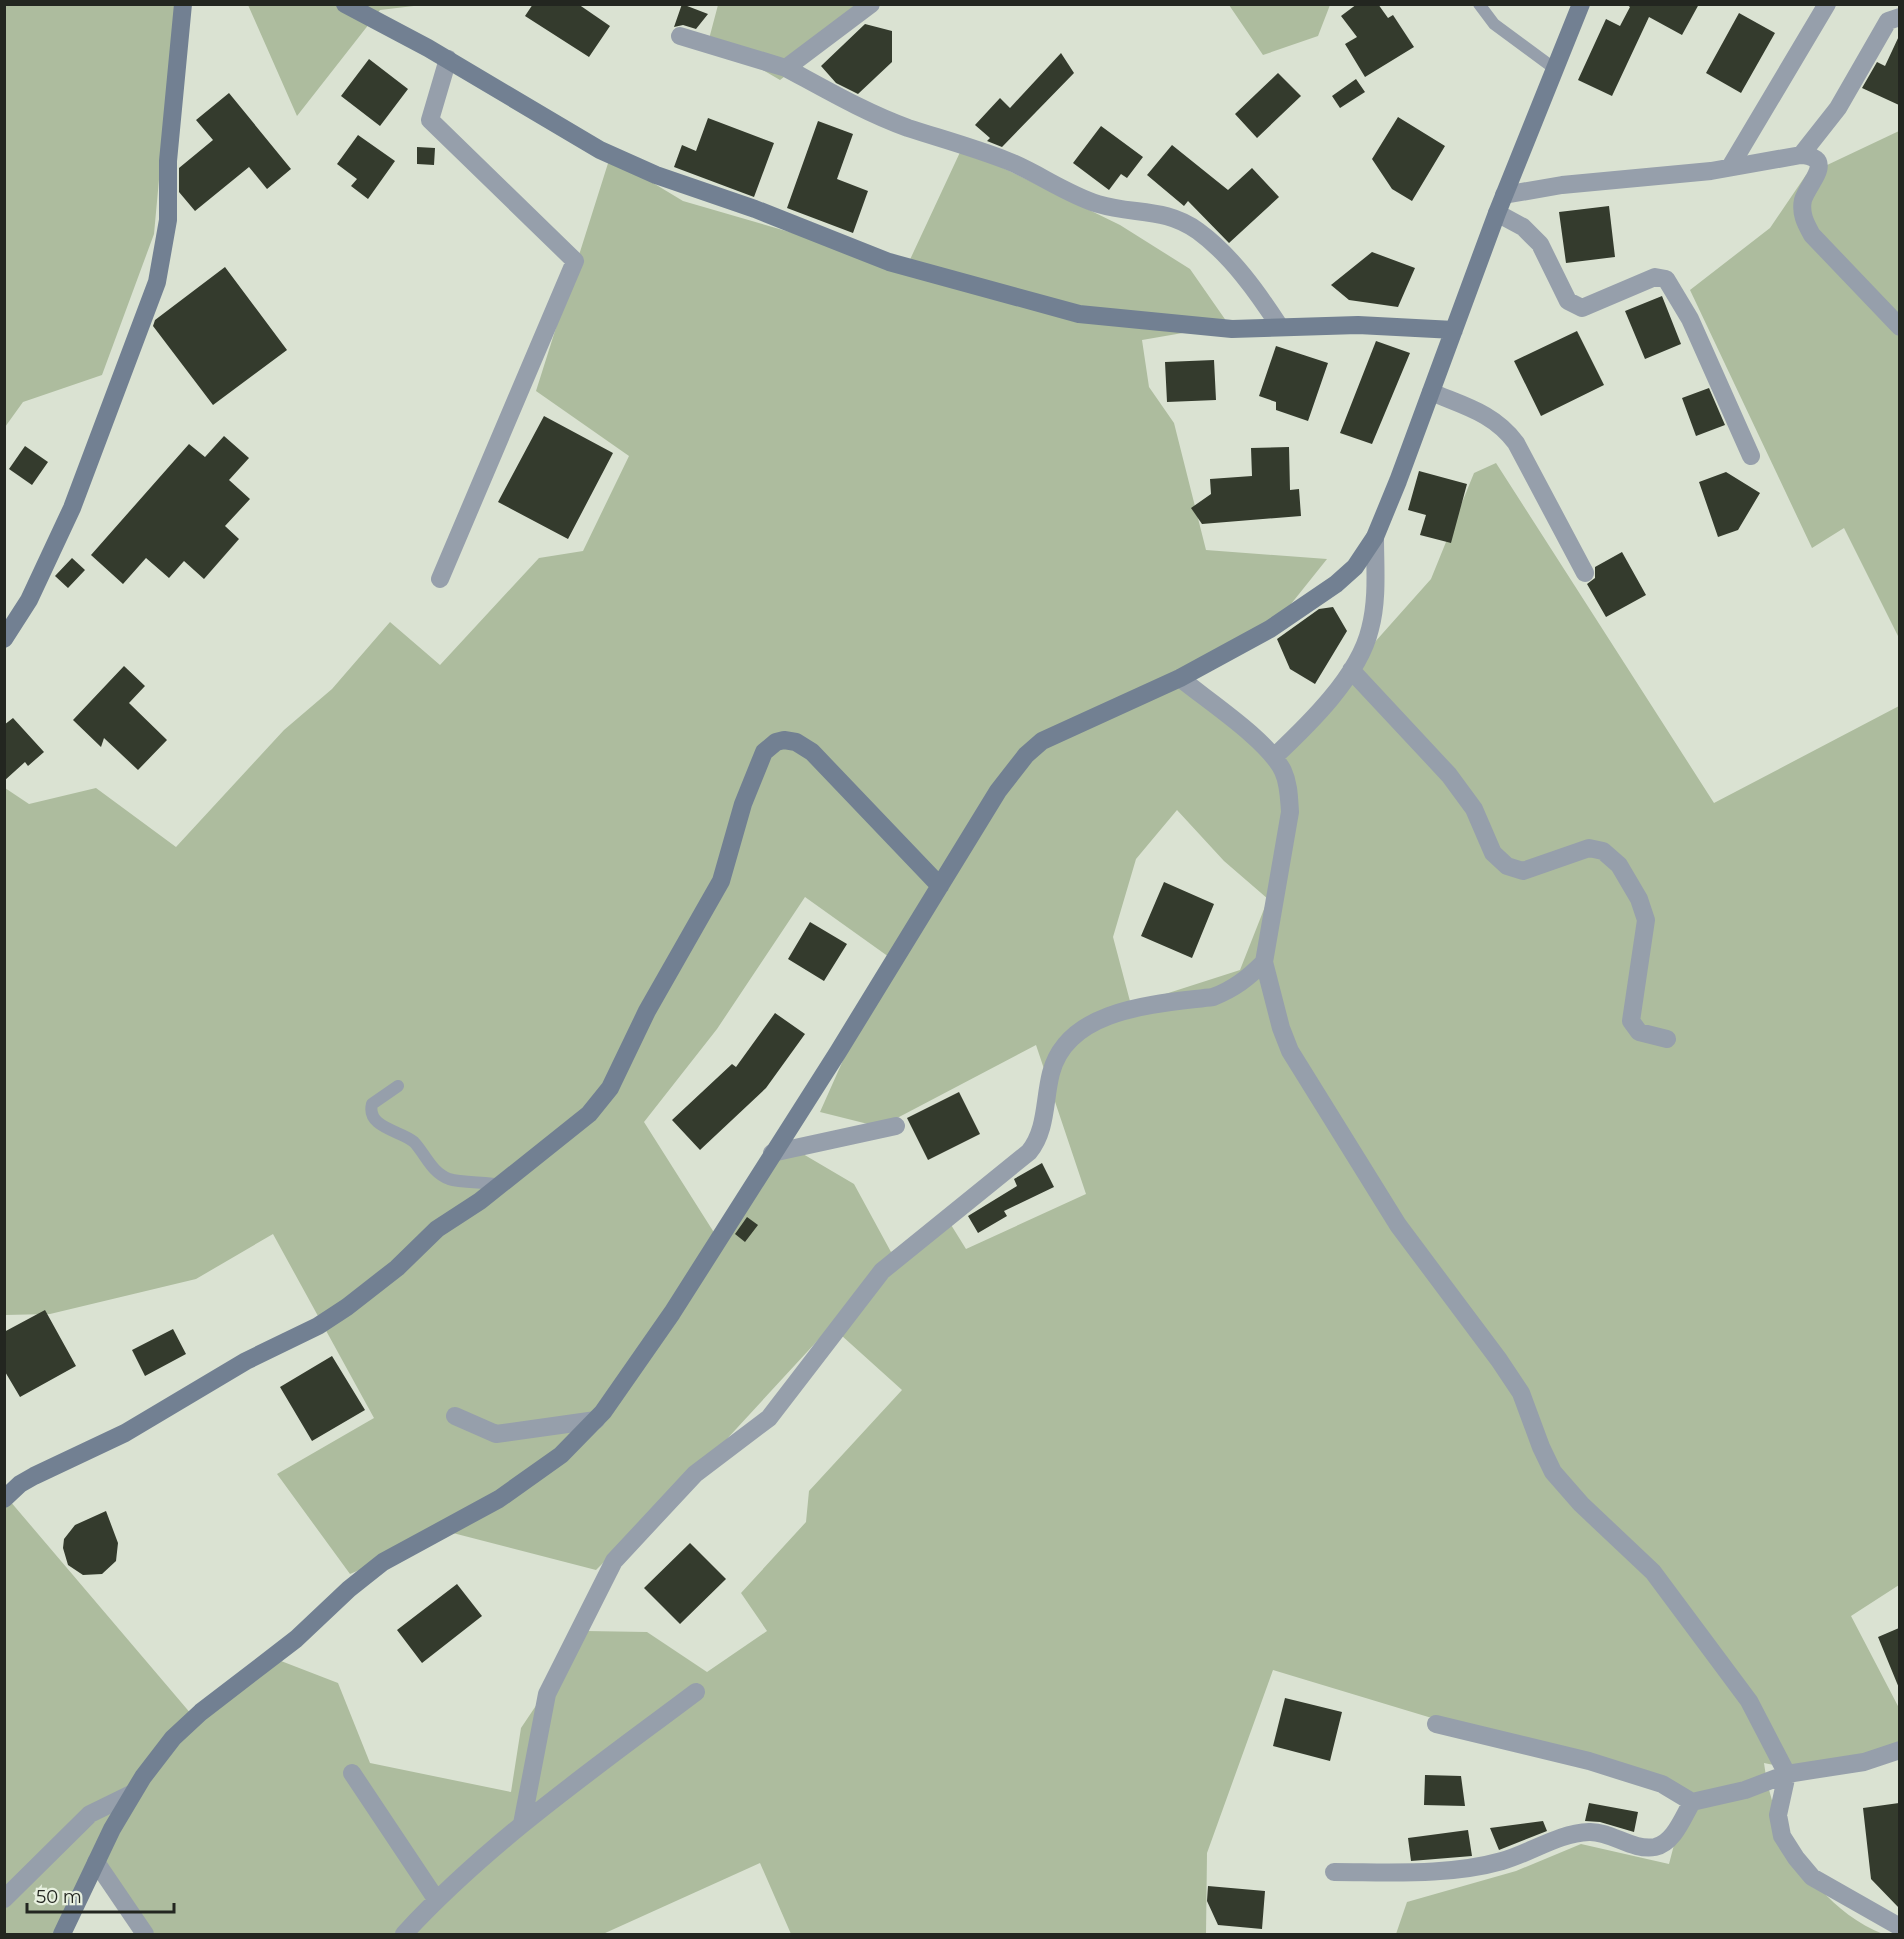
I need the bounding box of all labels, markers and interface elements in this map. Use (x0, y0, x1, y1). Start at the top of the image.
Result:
scale bar (27, 1876, 174, 1914)
text: 50 m (36, 1886, 82, 1908)

